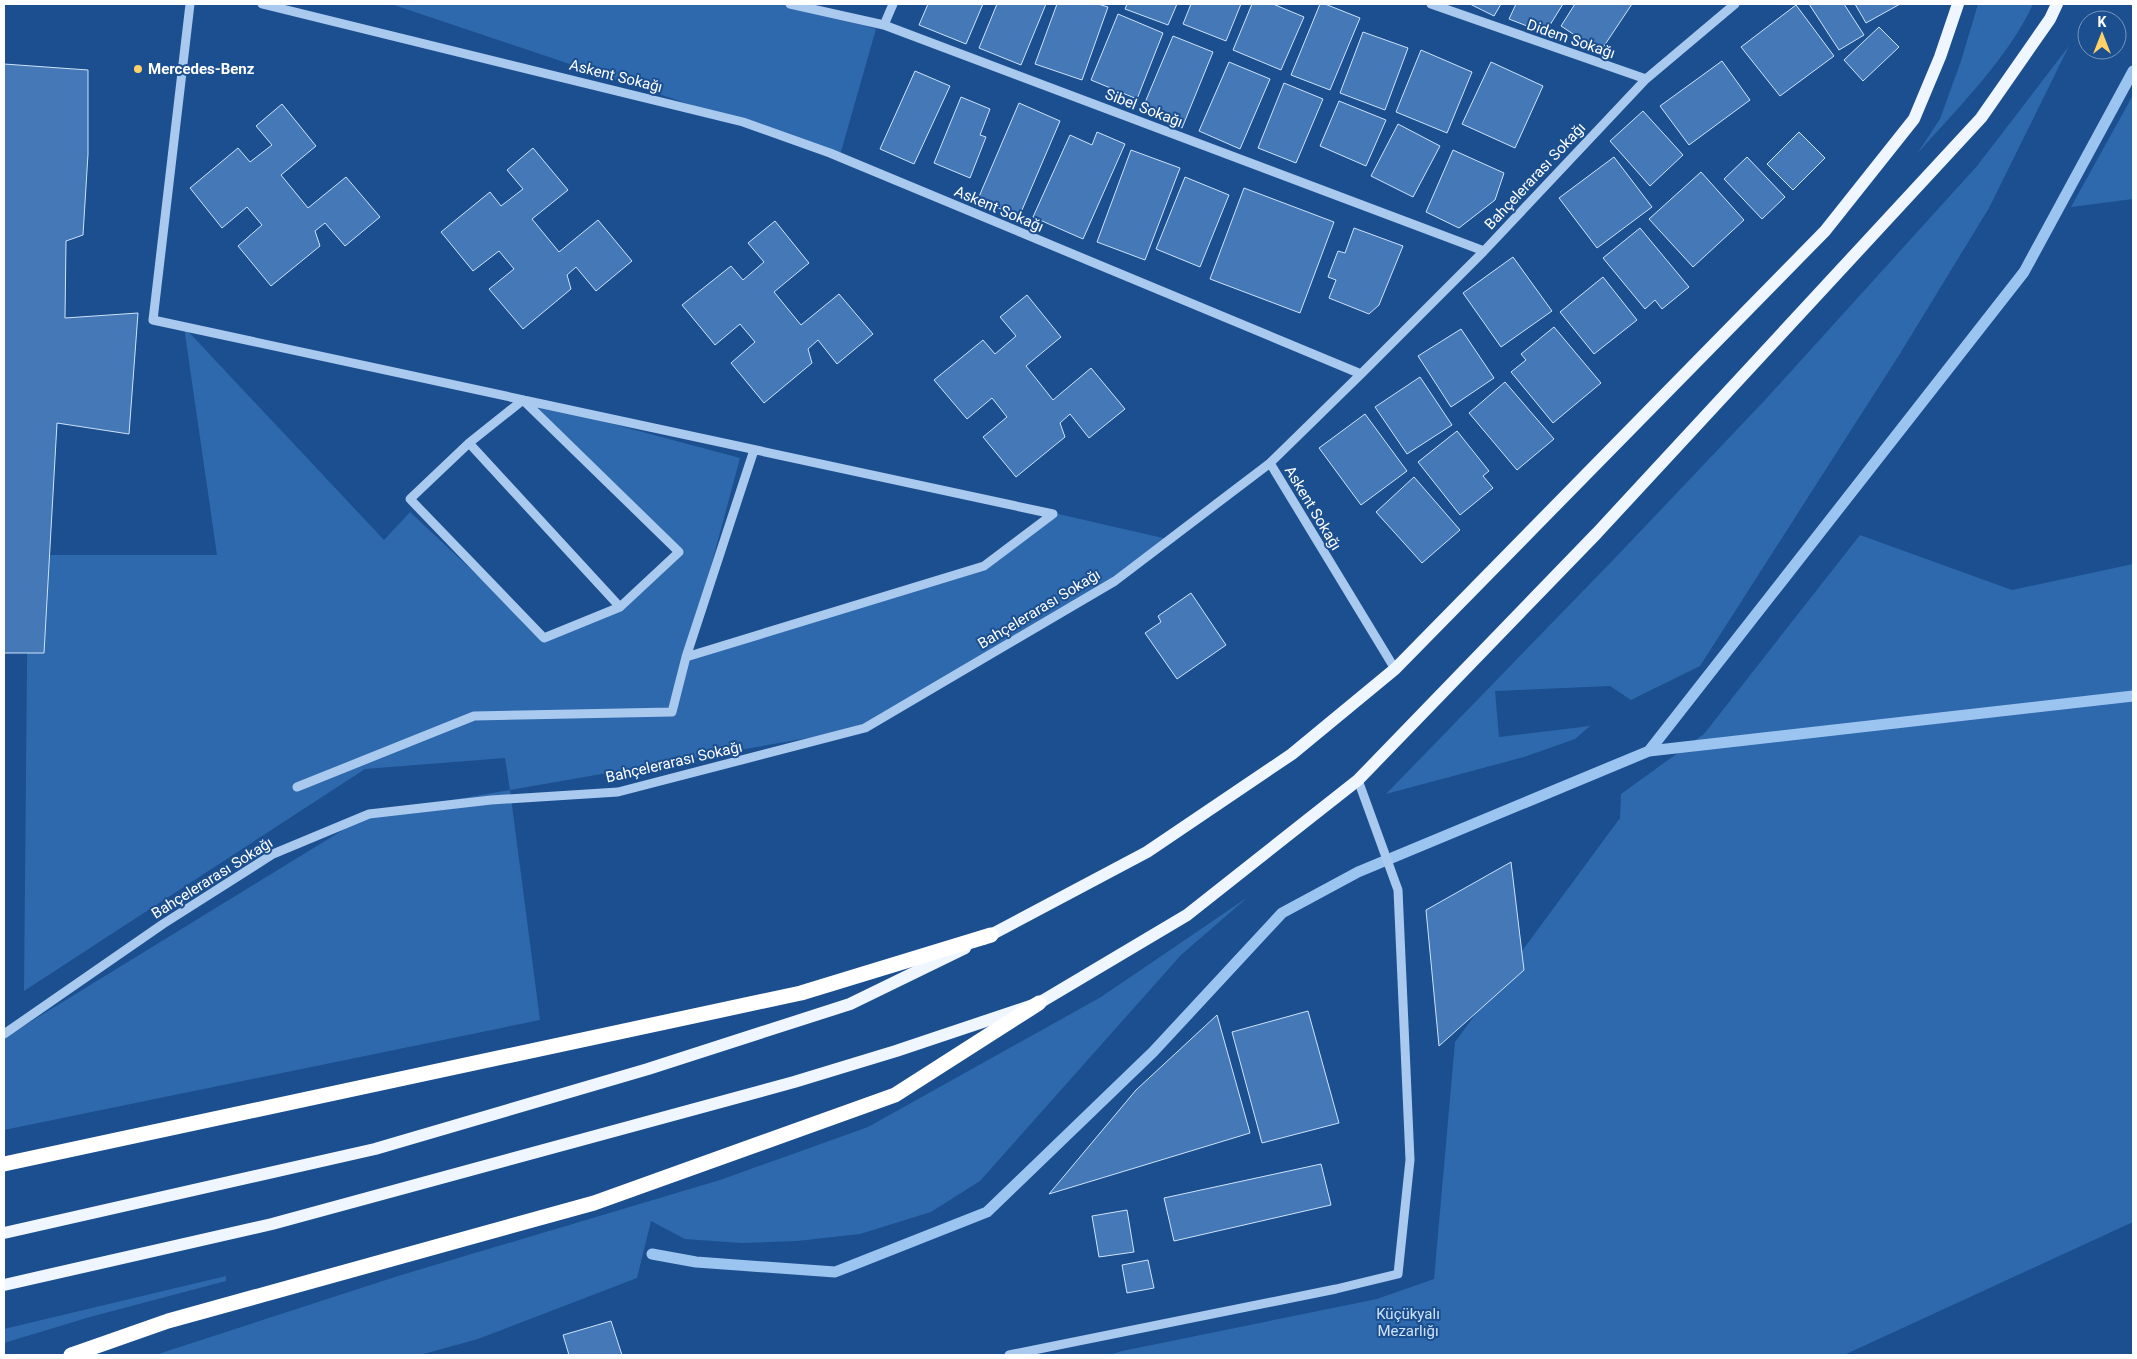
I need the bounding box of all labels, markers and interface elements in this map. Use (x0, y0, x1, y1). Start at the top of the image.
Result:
north arrow (2077, 10, 2127, 60)
text: K (2098, 14, 2107, 30)
street label: Didem Sokağı (1525, 15, 1617, 63)
street label: Askent Sokağı (568, 56, 664, 96)
place label: Mercedes-Benz (148, 60, 255, 78)
marker: Mercedes-Benz (132, 63, 144, 75)
street label: Sibel Sokağı (1103, 85, 1185, 131)
street label: Bahçelerarası Sokağı (1481, 119, 1589, 233)
street label: Askent Sokağı (952, 182, 1046, 236)
street label: Askent Sokağı (1281, 463, 1345, 553)
street label: Bahçelerarası Sokağı (975, 565, 1103, 653)
street label: Bahçelerarası Sokağı (604, 738, 744, 786)
street label: Bahçelerarası Sokağı (148, 833, 276, 923)
park label: Küçükyalı Mezarlığı (1376, 1305, 1440, 1340)

